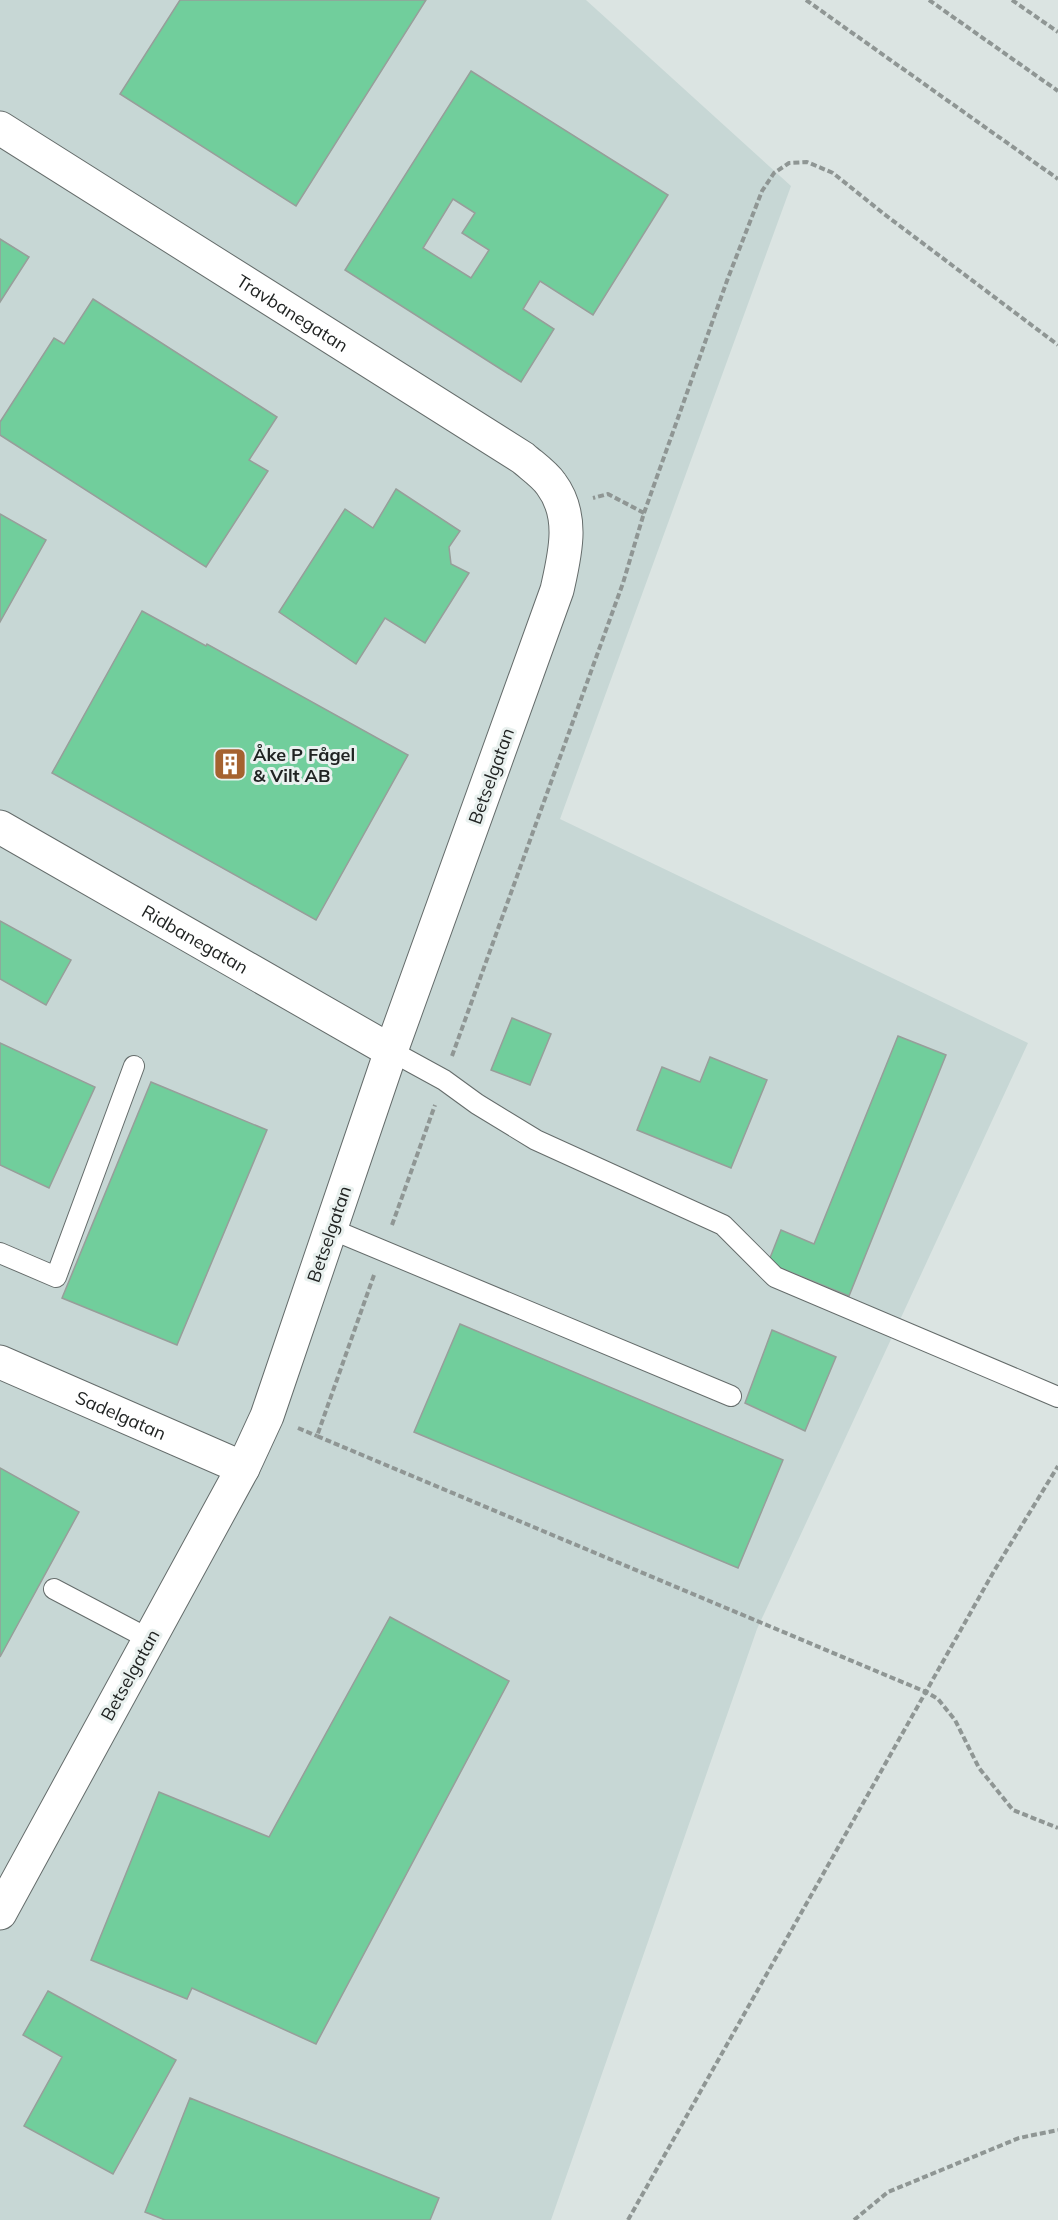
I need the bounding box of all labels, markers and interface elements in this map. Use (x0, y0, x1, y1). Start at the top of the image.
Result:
street label: Travbanegatan (233, 269, 353, 356)
street label: Betselgatan (463, 725, 519, 827)
place label: Åke P Fågel & Vilt AB (253, 743, 355, 787)
building icon: Åke P Fågel & Vilt AB (212, 746, 248, 782)
street label: Ridbanegatan (138, 899, 253, 978)
street label: Betselgatan (302, 1183, 356, 1285)
street label: Sadelgatan (72, 1385, 170, 1445)
street label: Betselgatan (96, 1625, 164, 1725)

